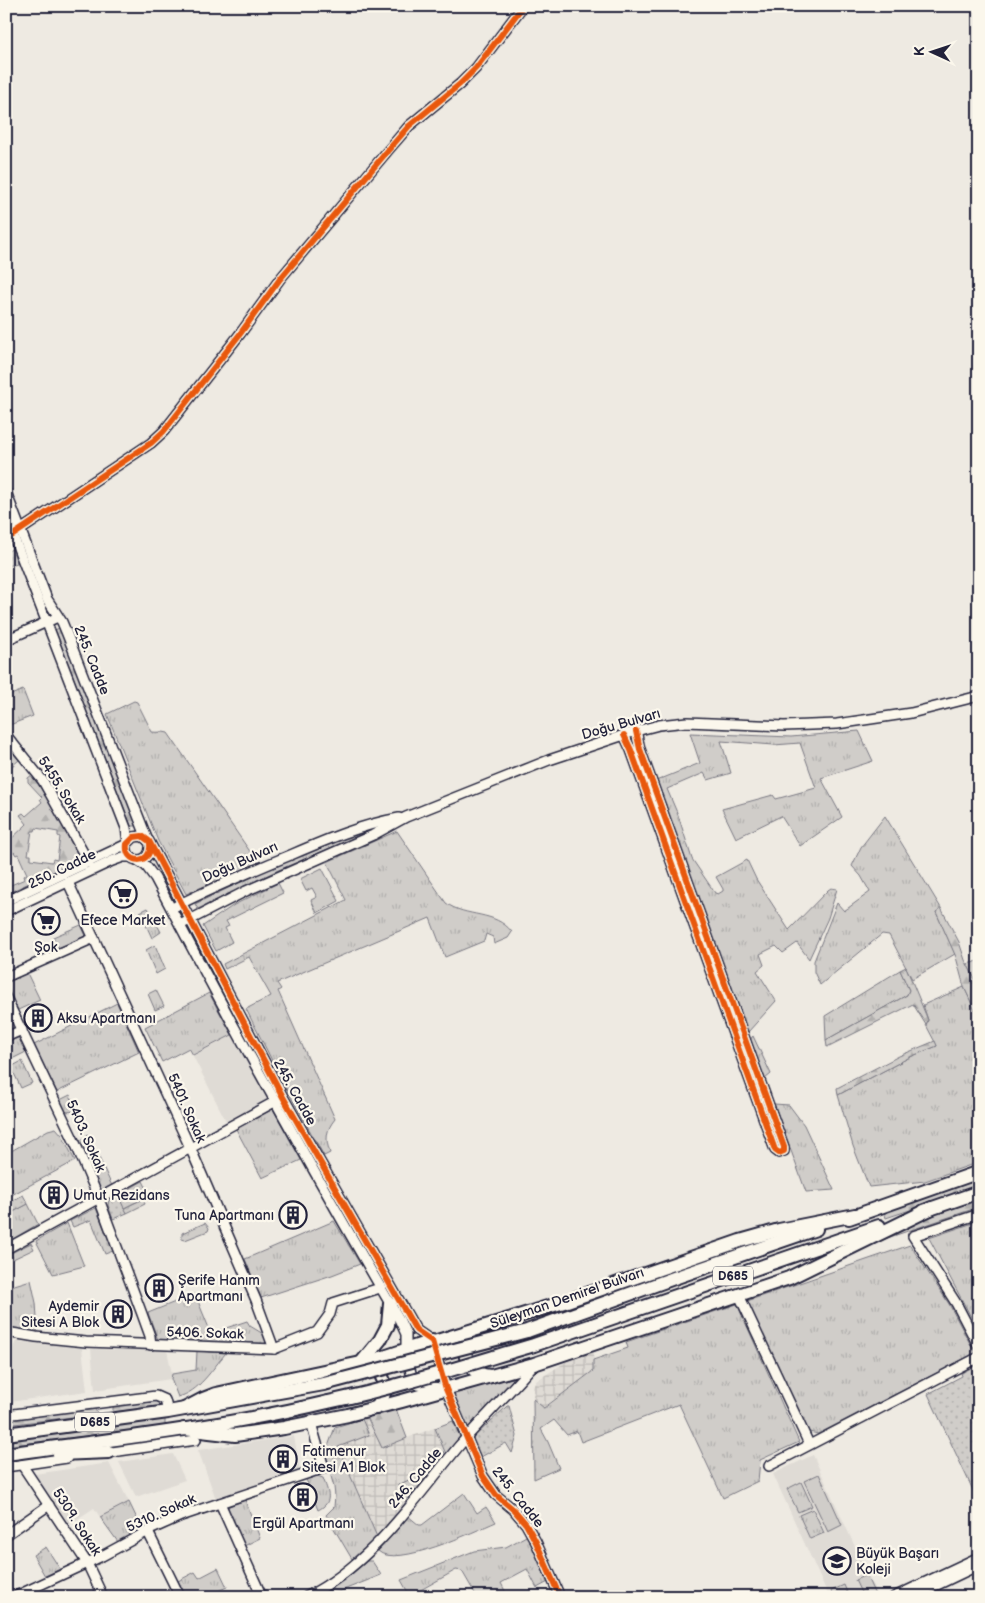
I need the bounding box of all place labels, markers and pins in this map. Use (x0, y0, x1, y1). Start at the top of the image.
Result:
supermarket icon: Efece Market (108, 879, 138, 909)
supermarket icon: Şok (31, 906, 61, 936)
place label: Efece Market (80, 912, 166, 929)
place label: Şok (34, 939, 58, 956)
building icon: Aksu Apartmanı (23, 1003, 53, 1033)
place label: Aksu Apartmanı (57, 1010, 156, 1027)
building icon: Umut Rezidans (39, 1180, 69, 1210)
place label: Umut Rezidans (73, 1187, 170, 1204)
building icon: Tuna Apartmanı (278, 1200, 308, 1230)
place label: Tuna Apartmanı (174, 1207, 274, 1224)
place label: Şerife Hanım Apartmanı (178, 1272, 260, 1305)
building icon: Şerife Hanım Apartmanı (144, 1273, 174, 1303)
place label: Aydemir Sitesi A Blok (21, 1298, 100, 1331)
building icon: Aydemir Sitesi A Blok (103, 1299, 133, 1329)
place label: Fatimenur Sitesi A1 Blok (302, 1443, 385, 1476)
building icon: Fatimenur Sitesi A1 Blok (268, 1444, 298, 1474)
building icon: Ergül Apartmanı (288, 1482, 318, 1512)
place label: Ergül Apartmanı (252, 1515, 354, 1532)
place label: Büyük Başarı Koleji (856, 1545, 939, 1578)
school or university icon: Büyük Başarı Koleji (822, 1546, 852, 1576)

